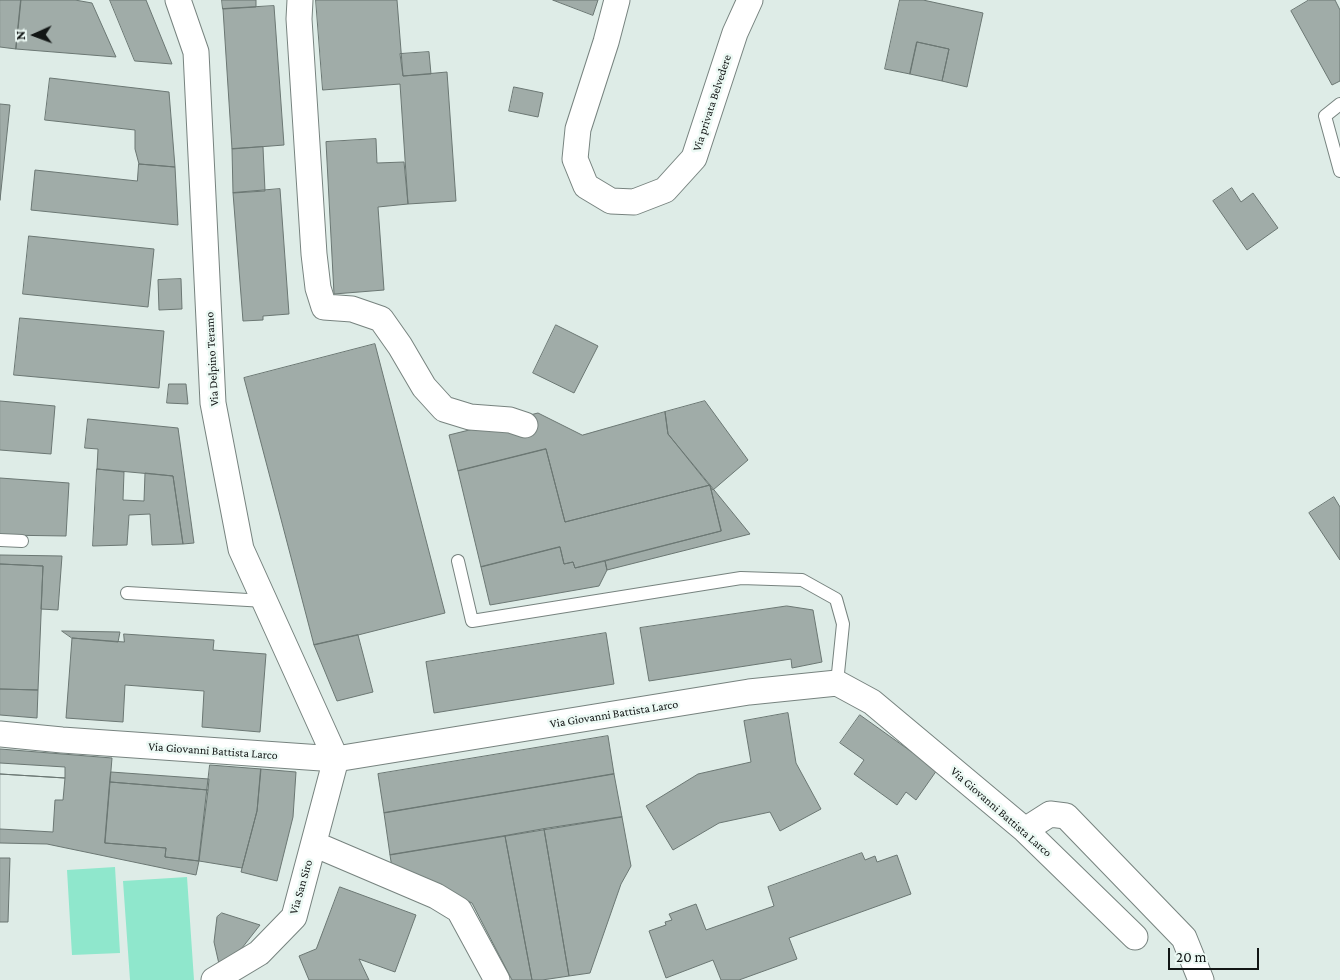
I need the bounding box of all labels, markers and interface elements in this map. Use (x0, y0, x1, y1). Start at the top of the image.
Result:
north arrow (10, 10, 60, 60)
text: N (12, 30, 28, 41)
street label: Via privata Belvedere (690, 53, 734, 153)
street label: Via Delpino Teramo (202, 311, 222, 407)
street label: Via Giovanni Battista Larco (549, 697, 679, 731)
street label: Via Giovanni Battista Larco (148, 739, 278, 763)
street label: Via Giovanni Battista Larco (947, 764, 1055, 860)
street label: Via San Siro (286, 858, 316, 916)
scale bar (1170, 938, 1261, 970)
text: 20 m (1176, 949, 1207, 965)

